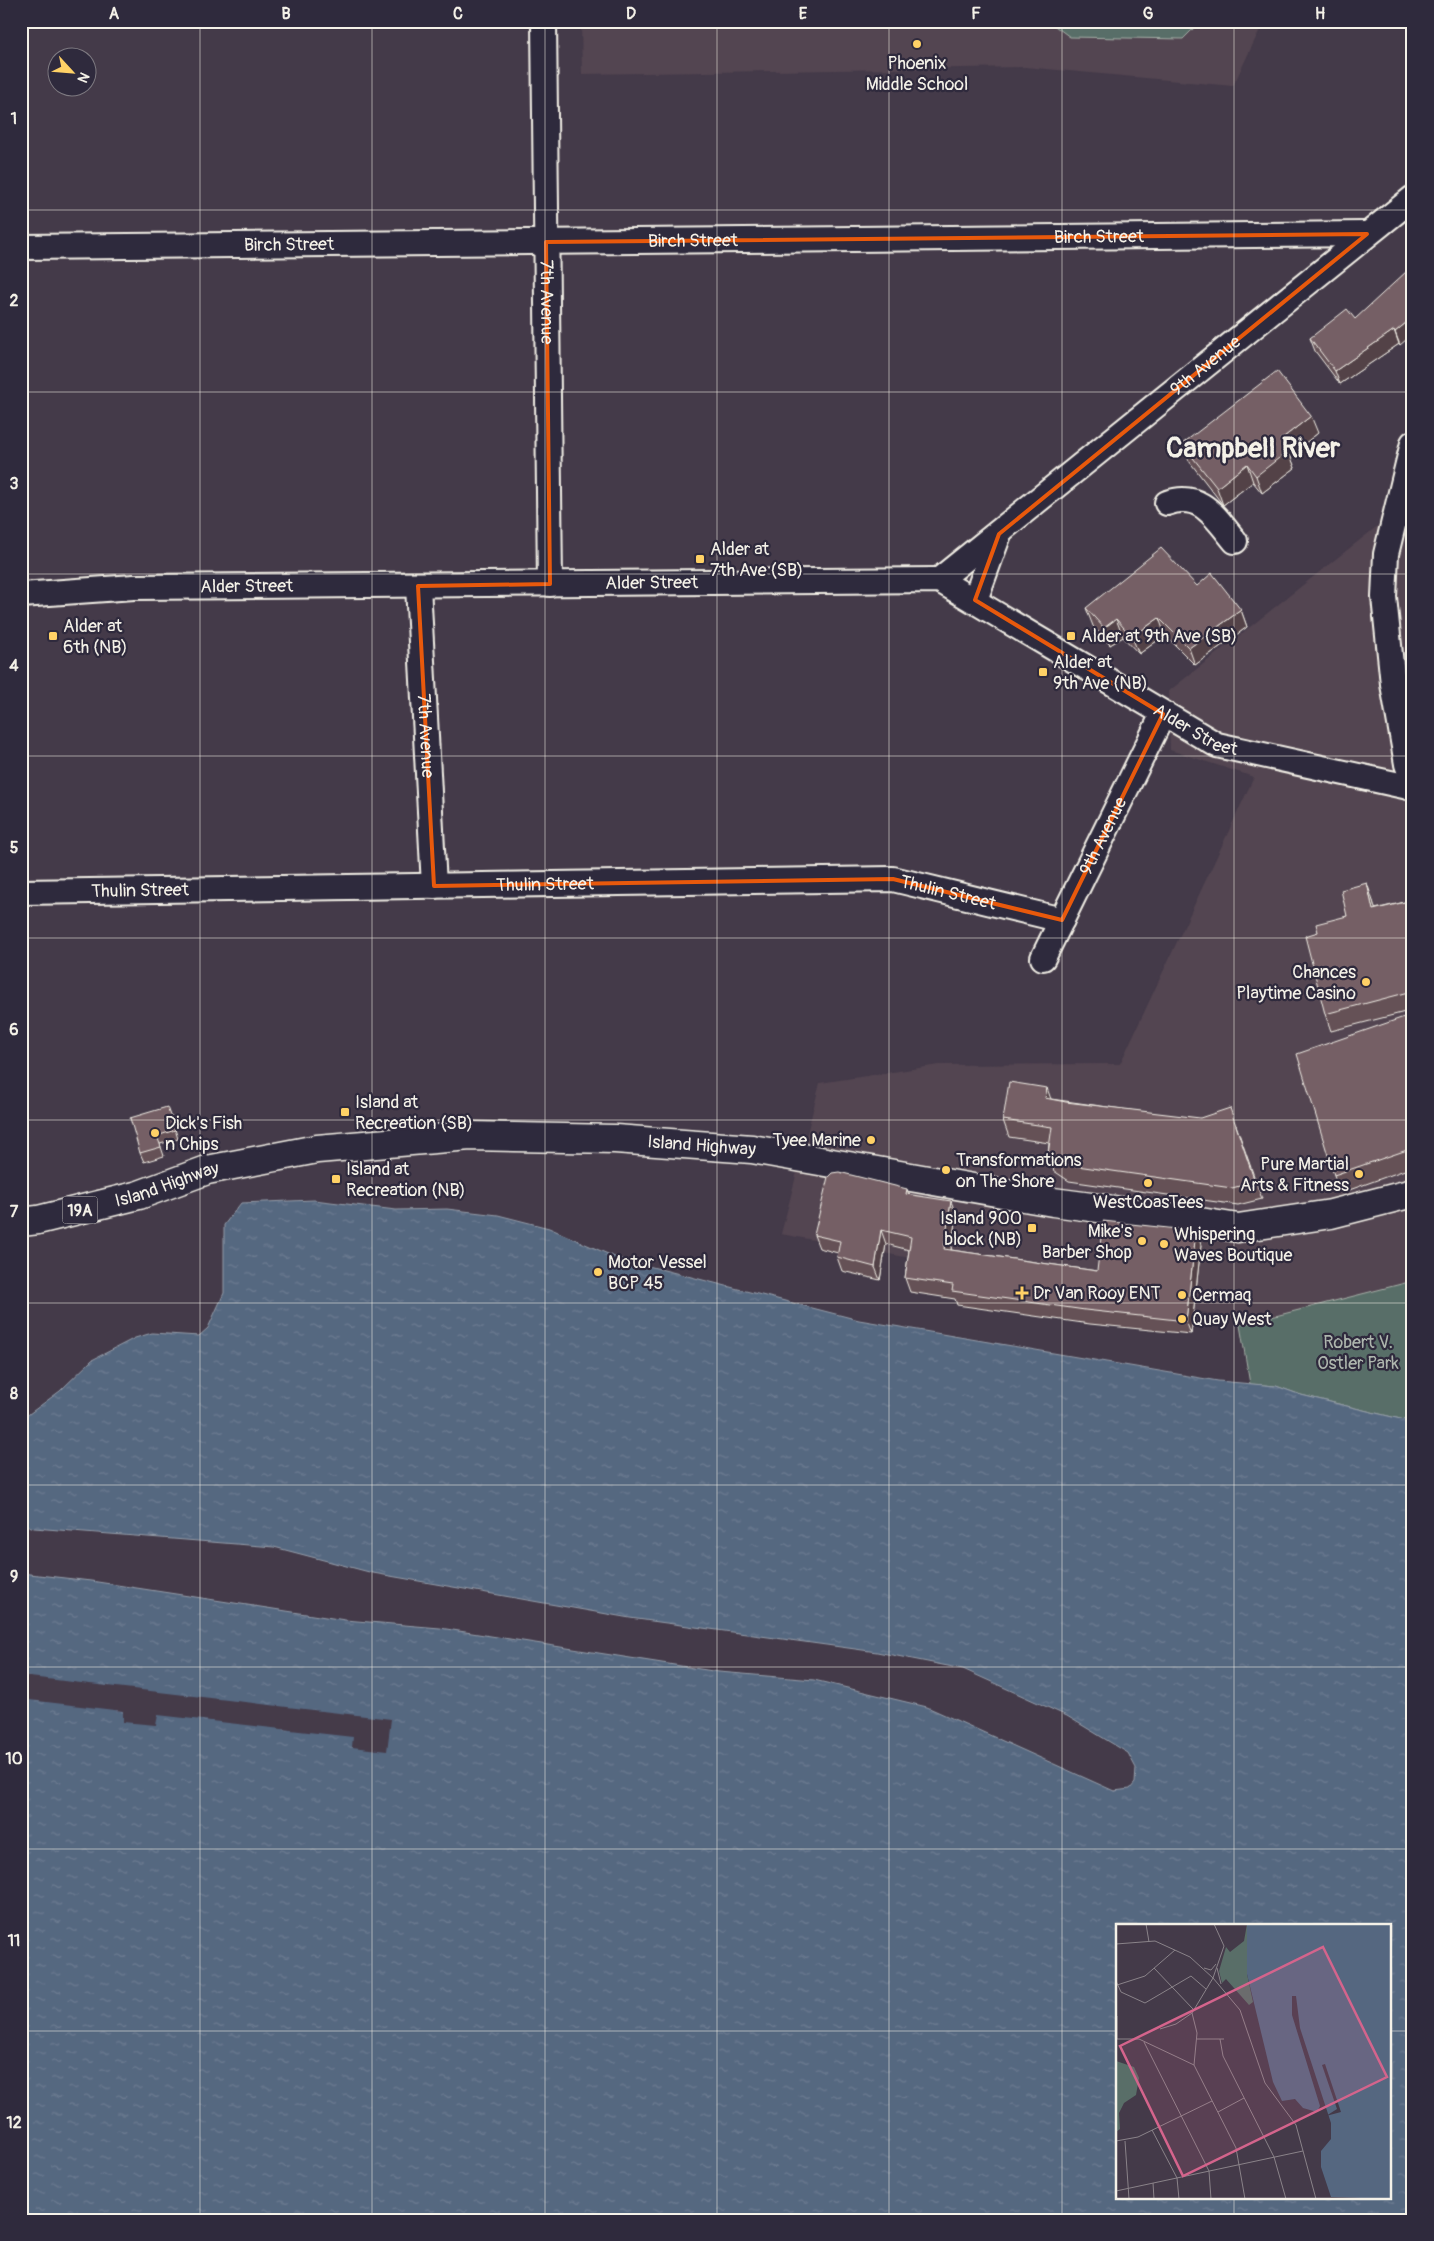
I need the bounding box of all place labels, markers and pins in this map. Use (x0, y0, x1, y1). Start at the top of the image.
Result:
marker: Phoenix Middle School (911, 38, 923, 50)
place label: Phoenix Middle School (866, 52, 968, 96)
place label: Alder at 7th Ave (SB) (710, 538, 803, 582)
marker: Alder at 7th Ave (SB) (694, 553, 706, 565)
place label: Alder at 6th (NB) (63, 615, 128, 659)
place label: Alder at 9th Ave (SB) (1081, 625, 1237, 648)
marker: Alder at 6th (NB) (47, 630, 59, 642)
marker: Alder at 9th Ave (SB) (1065, 630, 1077, 642)
place label: Alder at 9th Ave (NB) (1053, 651, 1148, 695)
marker: Alder at 9th Ave (NB) (1037, 666, 1049, 678)
place label: Chances Playtime Casino (1236, 961, 1356, 1005)
marker: Chances Playtime Casino (1360, 976, 1372, 988)
place label: Island at Recreation (SB) (355, 1091, 473, 1135)
marker: Island at Recreation (SB) (339, 1106, 351, 1118)
place label: Dick's Fish n Chips (165, 1112, 242, 1156)
marker: Dick's Fish n Chips (149, 1127, 161, 1139)
place label: Tyee Marine (773, 1129, 861, 1152)
marker: Tyee Marine (865, 1134, 877, 1146)
place label: Transformations on The Shore (956, 1149, 1082, 1193)
place label: Pure Martial Arts & Fitness (1240, 1153, 1349, 1197)
place label: Island at Recreation (NB) (346, 1158, 466, 1202)
marker: Transformations on The Shore (940, 1164, 952, 1176)
marker: Pure Martial Arts & Fitness (1353, 1168, 1365, 1180)
marker: Island at Recreation (NB) (330, 1173, 342, 1185)
marker: WestCoasTees (1142, 1177, 1154, 1189)
place label: WestCoasTees (1093, 1191, 1203, 1214)
place label: Island 900 block (NB) (940, 1207, 1022, 1251)
place label: Mike's Barber Shop (1042, 1220, 1132, 1264)
marker: Island 900 block (NB) (1026, 1222, 1038, 1234)
place label: Whispering Waves Boutique (1174, 1223, 1293, 1267)
marker: Mike's Barber Shop (1136, 1235, 1148, 1247)
marker: Whispering Waves Boutique (1158, 1238, 1170, 1250)
place label: Motor Vessel BCP 45 (608, 1251, 707, 1295)
marker: Motor Vessel BCP 45 (592, 1266, 604, 1278)
place label: Dr Van Rooy ENT (1033, 1282, 1161, 1305)
place label: Cermaq (1192, 1284, 1252, 1307)
marker: Dr Van Rooy ENT (1015, 1286, 1029, 1300)
marker: Cermaq (1176, 1289, 1188, 1301)
place label: Quay West (1192, 1308, 1272, 1331)
marker: Quay West (1176, 1313, 1188, 1325)

